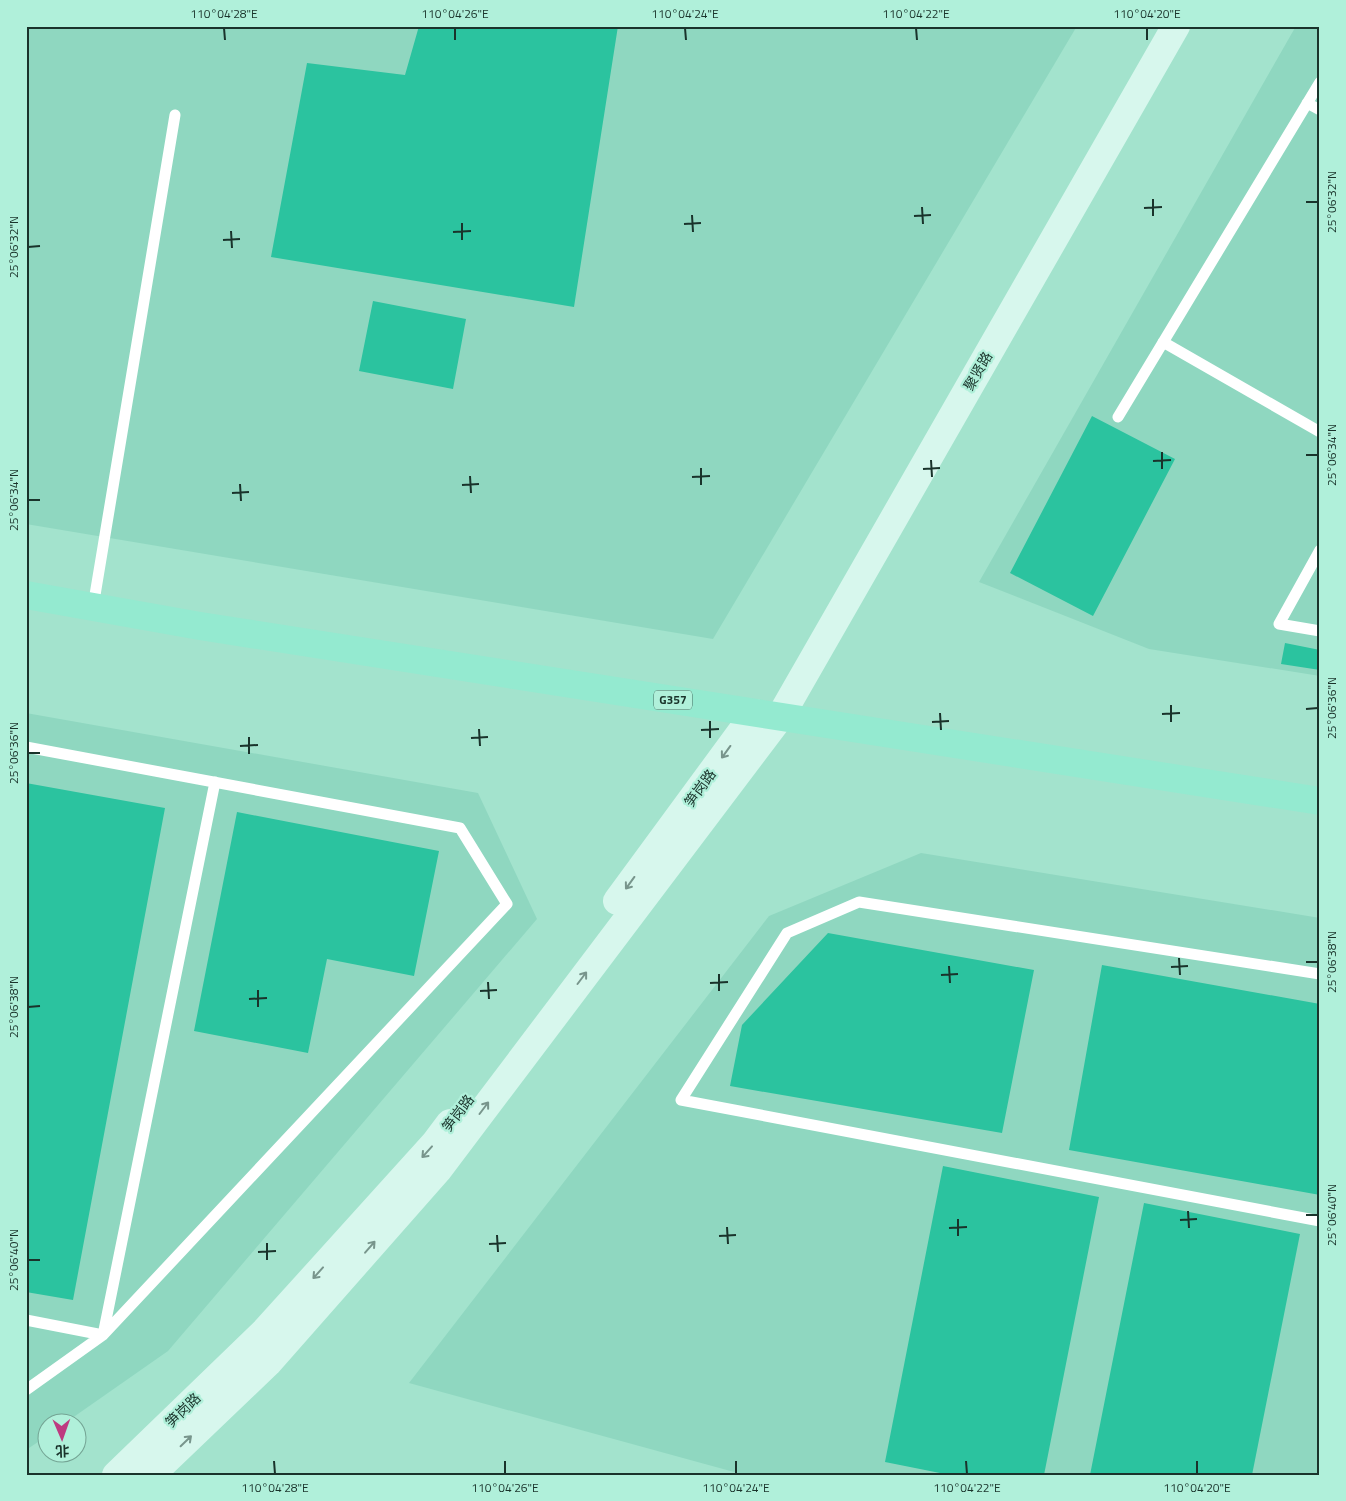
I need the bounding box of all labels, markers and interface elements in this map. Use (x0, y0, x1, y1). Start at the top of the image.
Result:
text: 110°04'28"E (190, 4, 258, 23)
text: 110°04'26"E (421, 4, 489, 23)
text: 110°04'24"E (651, 4, 719, 23)
text: 110°04'22"E (882, 4, 950, 23)
text: 110°04'20"E (1113, 4, 1181, 23)
text: 25°06'32"N (1322, 171, 1341, 233)
text: 25°06'32"N (4, 216, 23, 278)
street label: 聚贤路 (958, 347, 997, 394)
text: 25°06'34"N (1322, 424, 1341, 486)
text: 25°06'34"N (4, 469, 23, 531)
text: 25°06'36"N (1322, 677, 1341, 739)
road number: G357 (654, 690, 692, 710)
text: 25°06'36"N (4, 722, 23, 784)
one-way arrow (721, 745, 732, 758)
street label: 笋岗路 (679, 765, 720, 811)
one-way arrow (625, 876, 635, 890)
text: 25°06'38"N (1322, 931, 1341, 993)
one-way arrow (577, 971, 587, 985)
text: 25°06'38"N (4, 976, 23, 1038)
street label: 笋岗路 (437, 1090, 479, 1136)
one-way arrow (479, 1101, 489, 1115)
one-way arrow (421, 1146, 432, 1159)
text: 25°06'40"N (1322, 1184, 1341, 1246)
text: 25°06'40"N (4, 1229, 23, 1291)
one-way arrow (364, 1240, 376, 1253)
one-way arrow (312, 1266, 323, 1279)
street label: 笋岗路 (160, 1387, 205, 1432)
north arrow (38, 1414, 88, 1464)
one-way arrow (180, 1435, 193, 1447)
text: 北 (55, 1441, 70, 1462)
text: 110°04'28"E (241, 1478, 309, 1497)
text: 110°04'26"E (471, 1478, 539, 1497)
text: 110°04'24"E (702, 1478, 770, 1497)
text: 110°04'22"E (933, 1478, 1001, 1497)
text: 110°04'20"E (1163, 1478, 1231, 1497)

